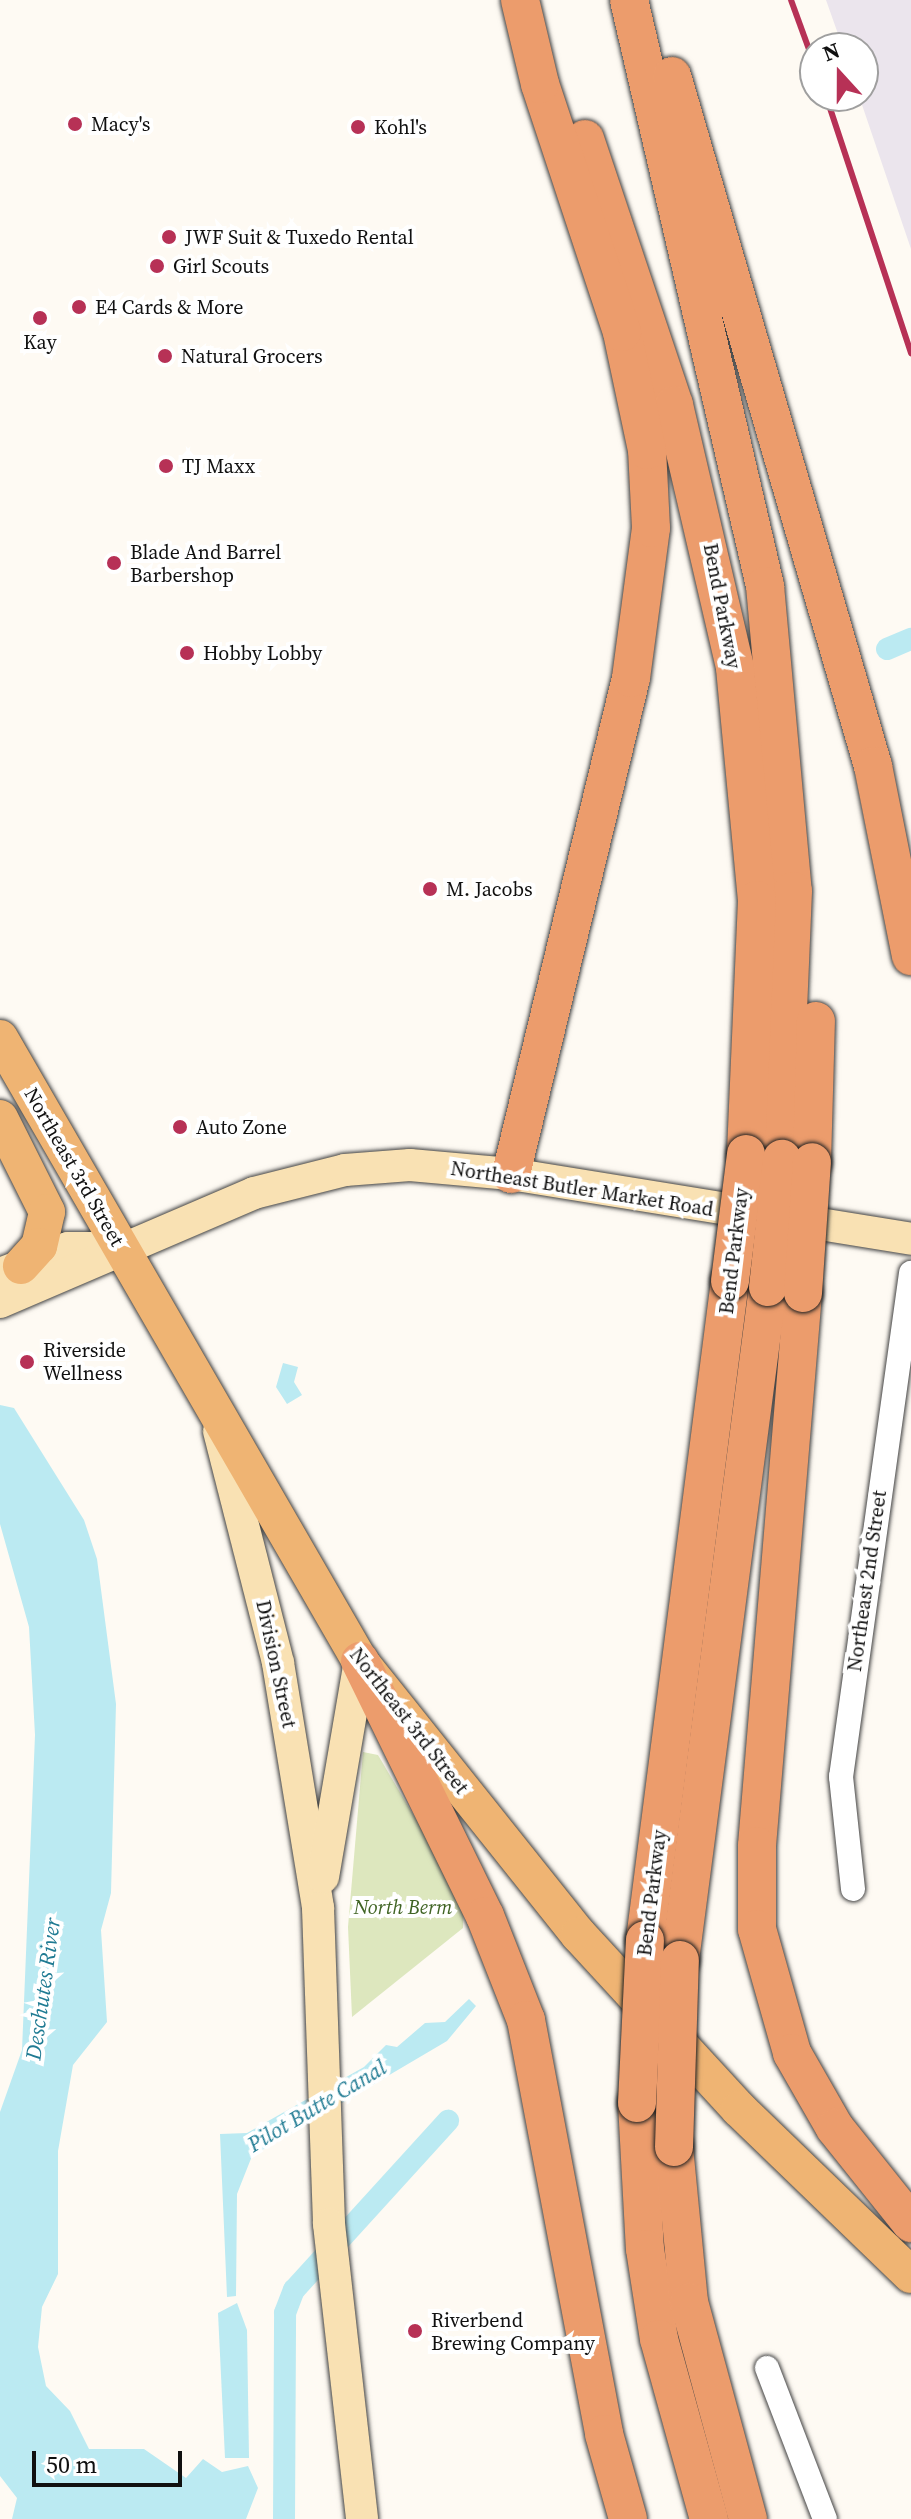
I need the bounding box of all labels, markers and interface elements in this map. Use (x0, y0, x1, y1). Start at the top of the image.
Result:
north arrow (799, 32, 879, 112)
text: N (818, 35, 844, 68)
place label: Macy's (91, 112, 151, 136)
marker: Macy's (66, 115, 84, 133)
place label: Kohl's (374, 115, 427, 139)
marker: Kohl's (349, 118, 367, 136)
place label: JWF Suit & Tuxedo Rental (185, 225, 414, 249)
marker: JWF Suit & Tuxedo Rental (160, 228, 178, 246)
place label: Girl Scouts (173, 254, 269, 278)
marker: Girl Scouts (148, 257, 166, 275)
place label: E4 Cards & More (95, 295, 243, 319)
marker: E4 Cards & More (70, 298, 88, 316)
marker: Kay (31, 309, 49, 327)
place label: Kay (23, 330, 57, 354)
place label: Natural Grocers (181, 344, 323, 368)
marker: Natural Grocers (156, 347, 174, 365)
place label: TJ Maxx (182, 454, 255, 478)
marker: TJ Maxx (157, 457, 175, 475)
place label: Blade And Barrel Barbershop (130, 540, 281, 587)
street label: Bend Parkway (698, 541, 746, 671)
marker: Blade And Barrel Barbershop (105, 554, 123, 572)
place label: Hobby Lobby (203, 641, 322, 665)
marker: Hobby Lobby (178, 644, 196, 662)
place label: M. Jacobs (446, 877, 533, 901)
marker: M. Jacobs (421, 880, 439, 898)
street label: Northeast 3rd Street (19, 1084, 129, 1250)
place label: Auto Zone (196, 1115, 287, 1139)
marker: Auto Zone (171, 1118, 189, 1136)
street label: Northeast Butler Market Road (449, 1156, 715, 1222)
street label: Bend Parkway (714, 1186, 754, 1316)
place label: Riverside Wellness (43, 1338, 126, 1385)
marker: Riverside Wellness (18, 1353, 36, 1371)
street label: Northeast 2nd Street (842, 1489, 892, 1673)
street label: Division Street (251, 1598, 301, 1730)
street label: Northeast 3rd Street (345, 1643, 473, 1799)
street label: Bend Parkway (632, 1828, 672, 1958)
park label: North Berm (354, 1895, 452, 1919)
water label: Deschutes River (20, 1916, 66, 2062)
water label: Pilot Butte Canal (243, 2054, 391, 2158)
place label: Riverbend Brewing Company (431, 2308, 595, 2355)
marker: Riverbend Brewing Company (406, 2322, 424, 2340)
scale bar (36, 2435, 186, 2485)
text: 50 m (46, 2448, 97, 2481)

